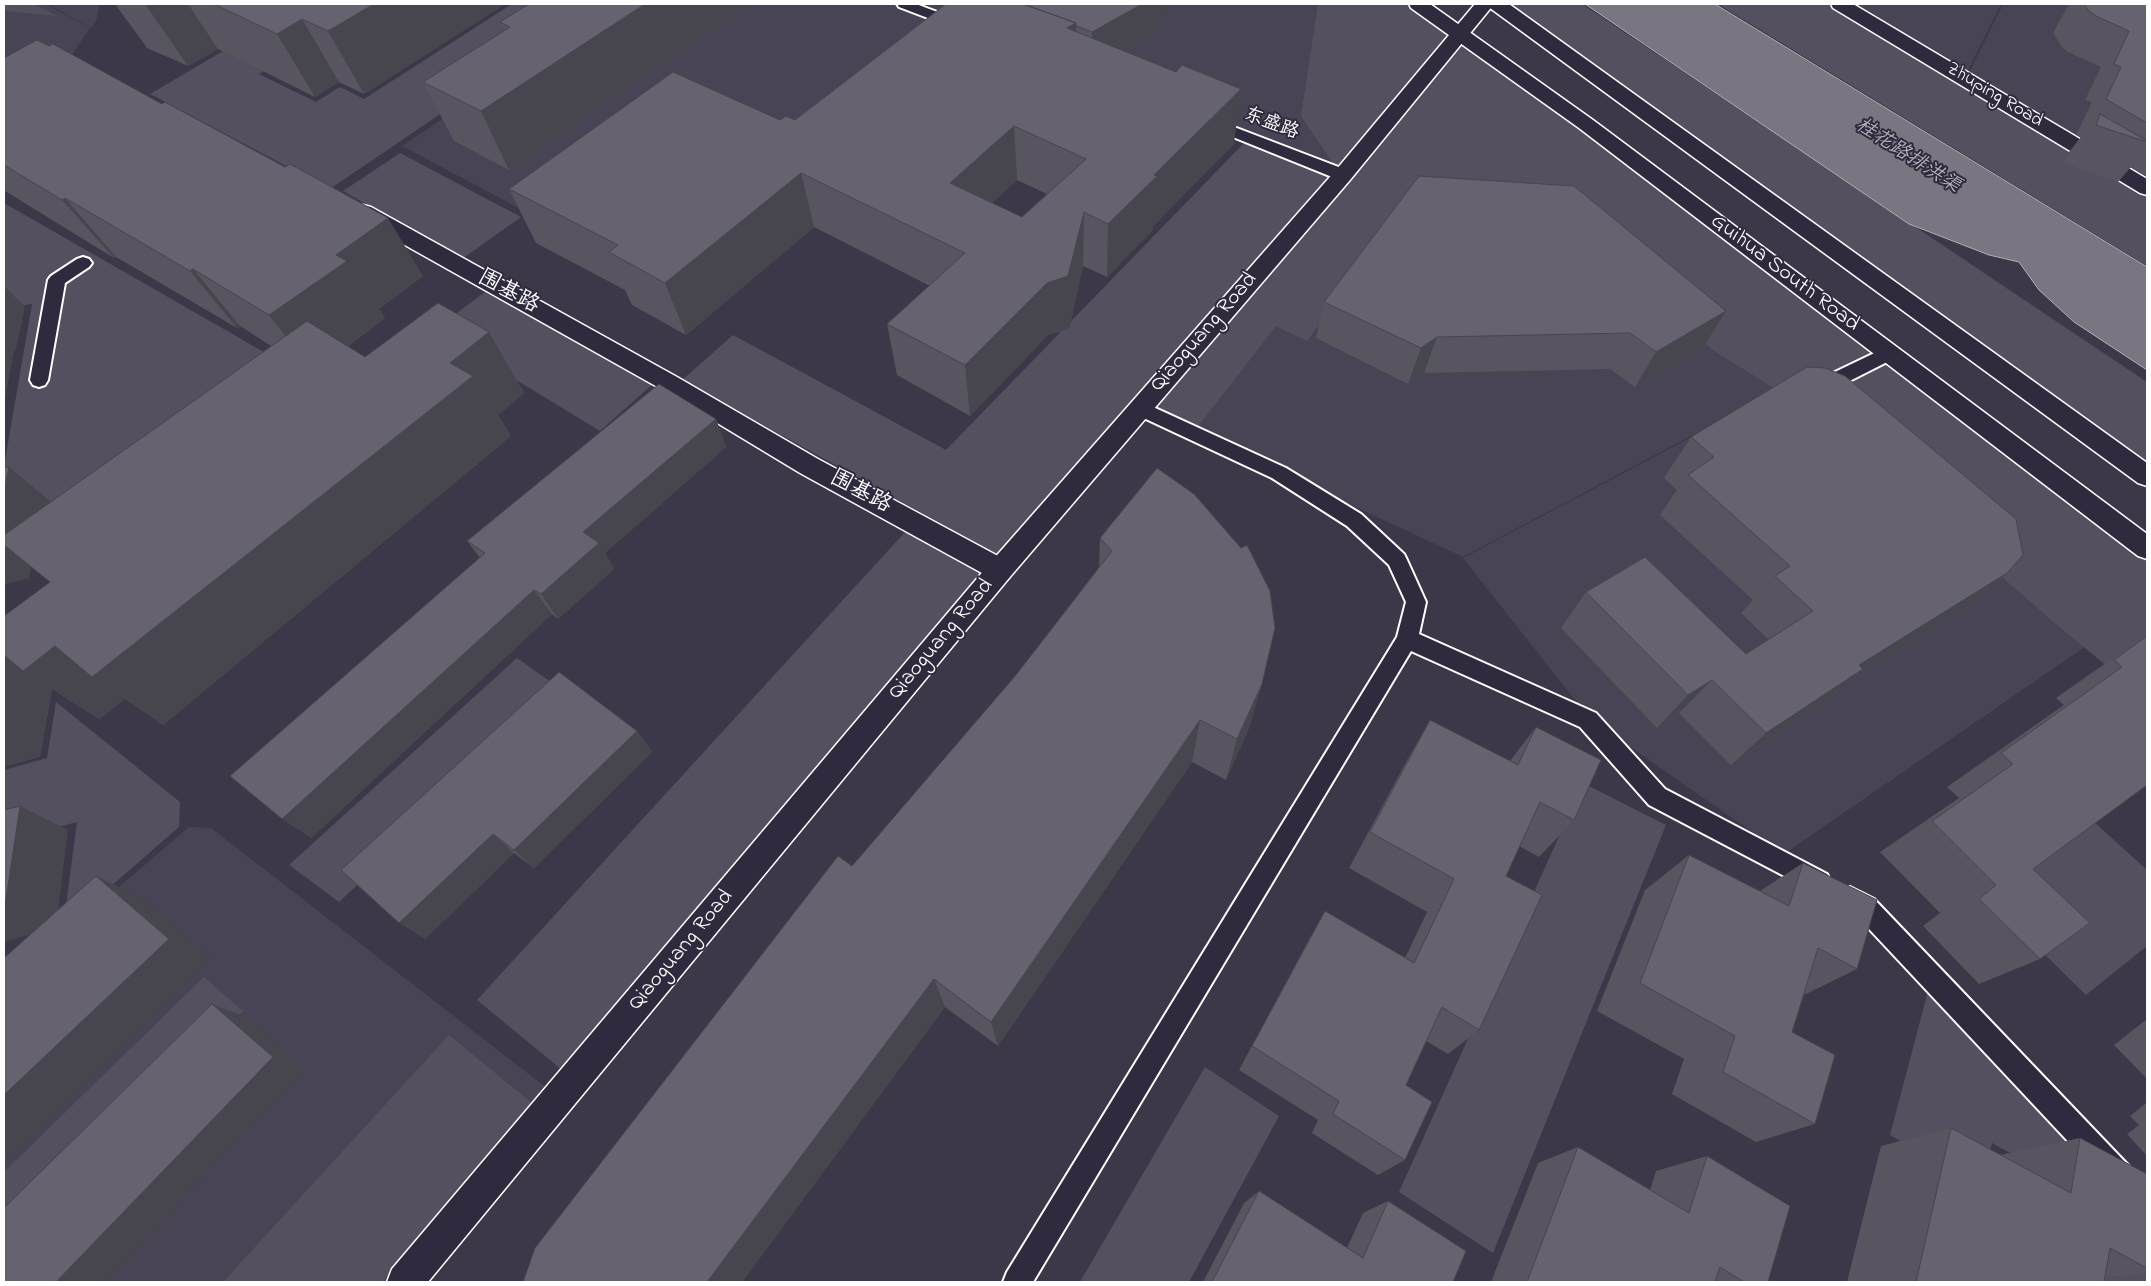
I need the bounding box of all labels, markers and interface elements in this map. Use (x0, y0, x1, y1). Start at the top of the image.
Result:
street label: Zhuping Road (1942, 58, 2046, 134)
street label: 东盛路 (1240, 104, 1302, 146)
water label: 桂花路排洪渠 (1850, 114, 1964, 200)
street label: Guihua South Road (1704, 209, 1864, 339)
street label: 围基路 (473, 265, 543, 321)
street label: Qiaoguang Road (1146, 268, 1264, 398)
street label: 围基路 (825, 466, 895, 520)
street label: Qiaoguang Road (884, 574, 1000, 706)
street label: Qiaoguang Road (624, 885, 740, 1017)

